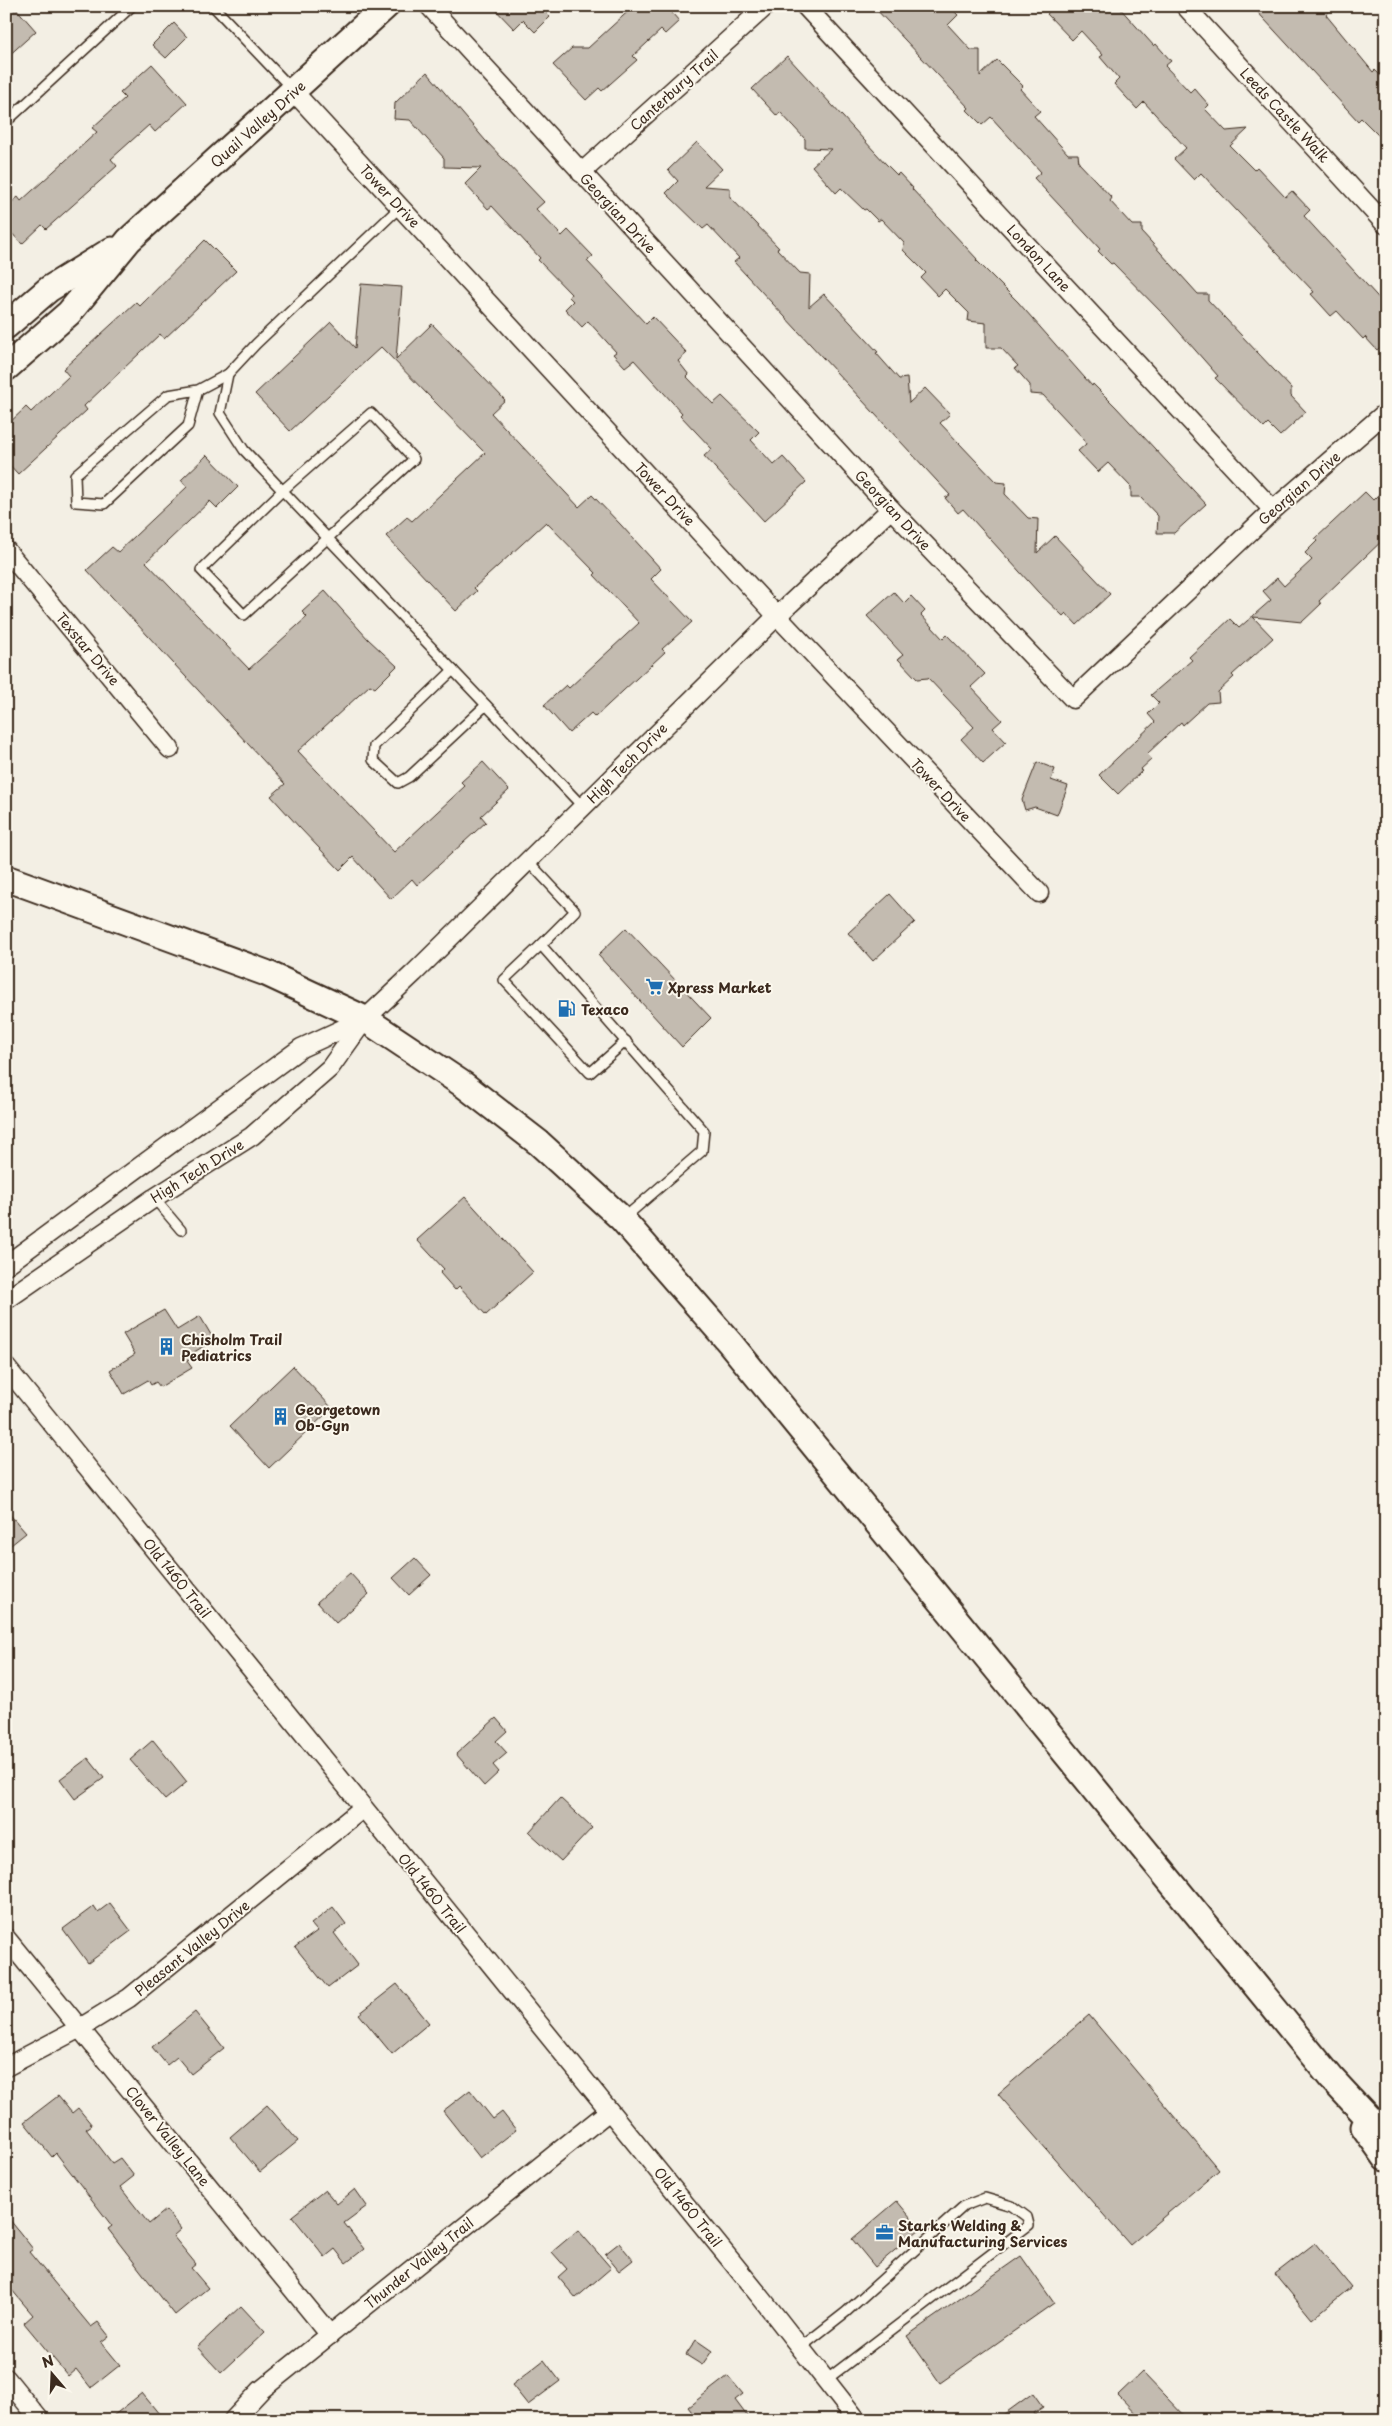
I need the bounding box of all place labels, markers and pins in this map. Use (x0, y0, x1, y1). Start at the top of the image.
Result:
supermarket icon: Xpress Market (644, 977, 664, 997)
place label: Xpress Market (668, 977, 772, 998)
fuel station icon: Texaco (557, 999, 577, 1019)
place label: Texaco (581, 999, 629, 1020)
place label: Chisholm Trail Pediatrics (181, 1329, 282, 1366)
building icon: Chisholm Trail Pediatrics (157, 1337, 177, 1357)
place label: Georgetown Ob-Gyn (295, 1399, 381, 1436)
building icon: Georgetown Ob-Gyn (271, 1407, 291, 1427)
place label: Starks Welding & Manufacturing Services (898, 2215, 1068, 2252)
office icon: Starks Welding & Manufacturing Services (874, 2223, 894, 2243)

